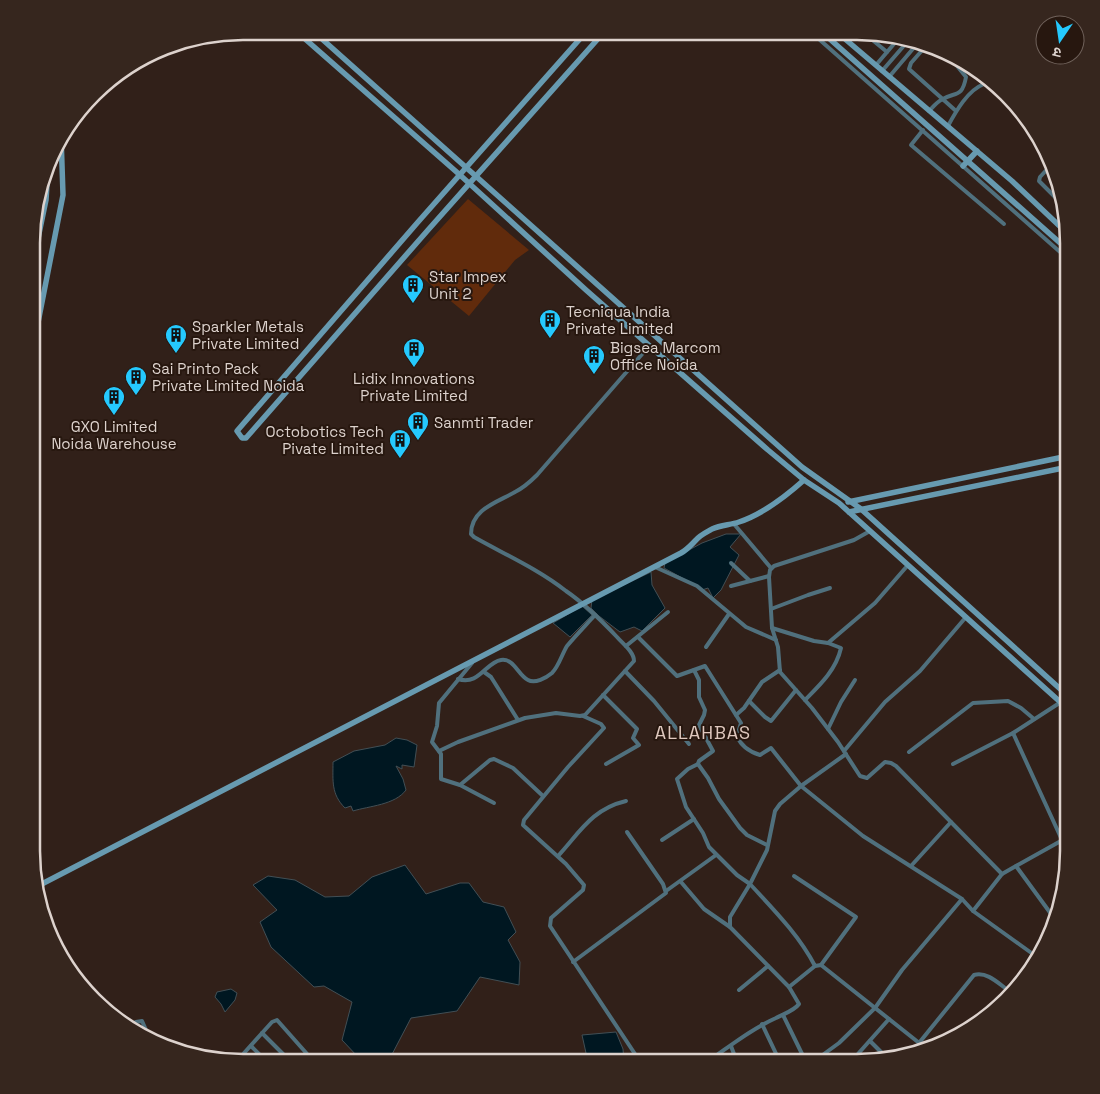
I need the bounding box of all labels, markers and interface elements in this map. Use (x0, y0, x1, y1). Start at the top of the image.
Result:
north arrow (1035, 15, 1085, 65)
text: उ (1050, 43, 1063, 62)
place label: Star Impex Unit 2 (429, 267, 507, 303)
building icon: Star Impex Unit 2 (401, 273, 425, 304)
place label: Tecniqua India Private Limited (566, 302, 673, 338)
building icon: Tecniqua India Private Limited (538, 308, 562, 339)
place label: Sparkler Metals Private Limited (192, 317, 304, 353)
building icon: Sparkler Metals Private Limited (164, 323, 188, 354)
building icon: Lidix Innovations Private Limited (402, 337, 426, 368)
place label: Bigsea Marcom Office Noida (610, 338, 721, 374)
building icon: Bigsea Marcom Office Noida (582, 344, 606, 375)
place label: Sai Printo Pack Private Limited Noida (152, 359, 305, 395)
building icon: Sai Printo Pack Private Limited Noida (124, 365, 148, 396)
place label: Lidix Innovations Private Limited (353, 369, 475, 405)
building icon: GXO Limited Noida Warehouse (102, 385, 126, 416)
building icon: Sanmti Trader (406, 410, 430, 441)
place label: Sanmti Trader (434, 413, 534, 432)
place label: GXO Limited Noida Warehouse (51, 417, 177, 453)
place label: Octobotics Tech Pivate Limited (265, 422, 384, 458)
building icon: Octobotics Tech Pivate Limited (388, 428, 412, 459)
district label: ALLAHBAS (655, 721, 751, 744)

